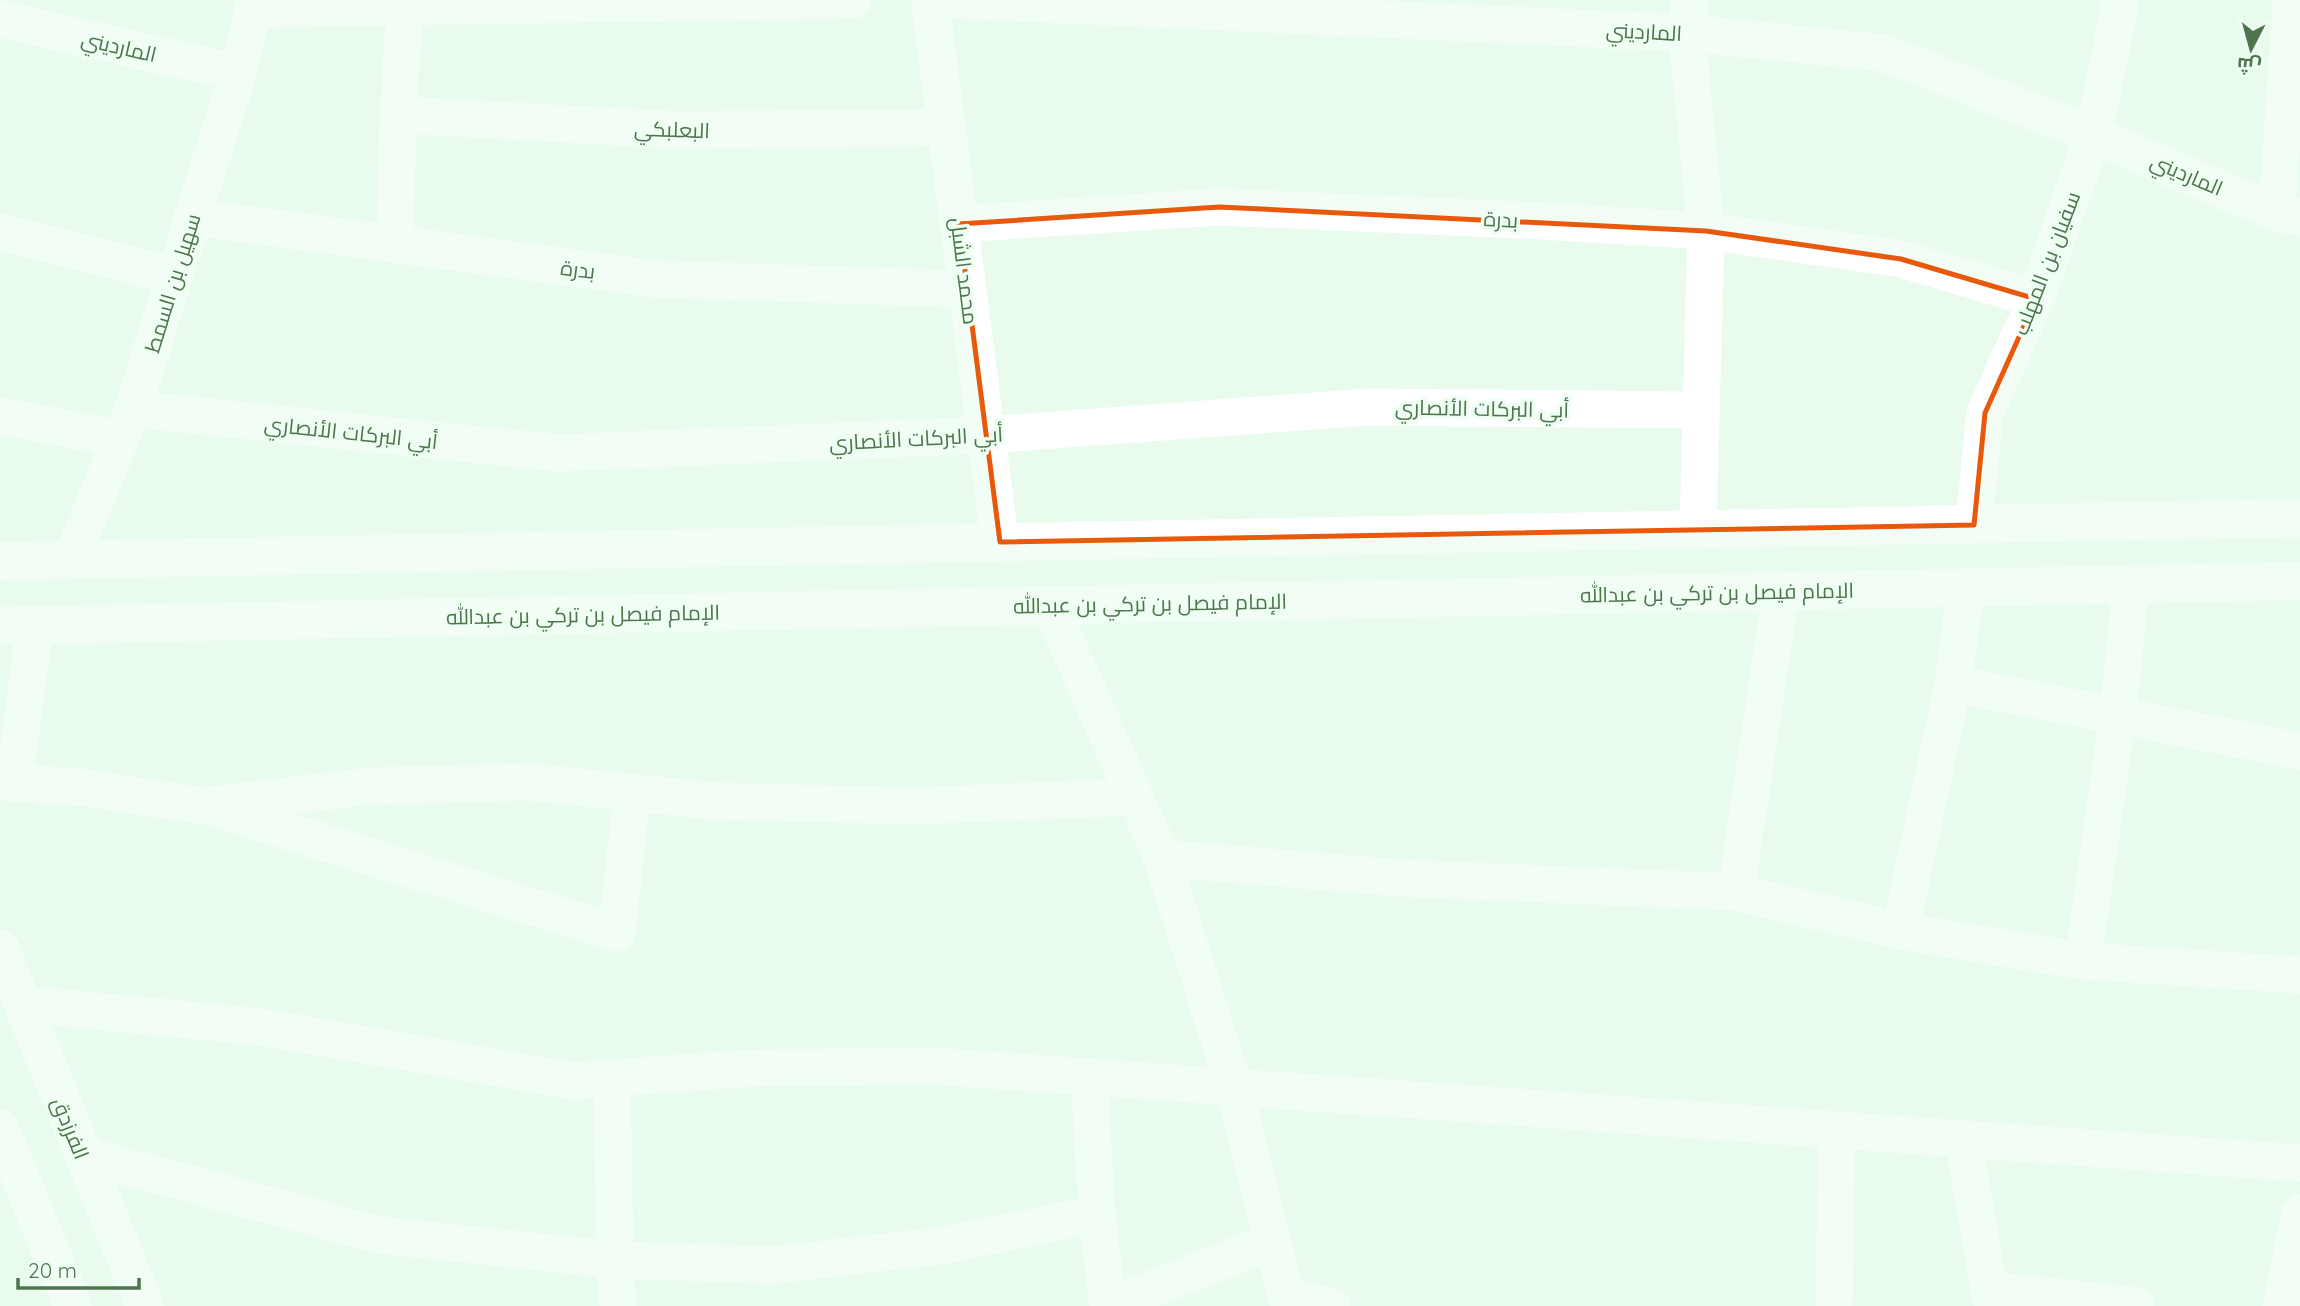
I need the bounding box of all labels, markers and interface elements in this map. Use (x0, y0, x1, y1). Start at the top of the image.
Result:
north arrow (2216, 14, 2286, 84)
street label: المارديني (1605, 16, 1683, 50)
street label: المارديني (78, 25, 159, 71)
text: ش (2236, 53, 2263, 79)
street label: البعلبكي (633, 115, 710, 147)
street label: المارديني (2145, 147, 2227, 205)
street label: سفيان بن المهلب (2007, 187, 2086, 339)
street label: بدرة (1483, 205, 1519, 233)
street label: سهيل بن السمط (138, 210, 206, 356)
street label: محمد الشبل (945, 216, 984, 326)
street label: بدرة (559, 254, 597, 284)
street label: أبي البركات الأنصاري (1395, 393, 1569, 427)
street label: أبي البركات الأنصاري (263, 410, 439, 458)
street label: أبي البركات الأنصاري (828, 420, 1004, 460)
street label: الإمام فيصل بن تركي بن عبدالله (1580, 577, 1854, 611)
street label: الإمام فيصل بن تركي بن عبدالله (1013, 588, 1287, 622)
street label: الإمام فيصل بن تركي بن عبدالله (446, 599, 720, 633)
street label: الفرزدق (46, 1093, 95, 1163)
scale bar (18, 1246, 138, 1290)
text: 20 m (28, 1257, 77, 1283)

